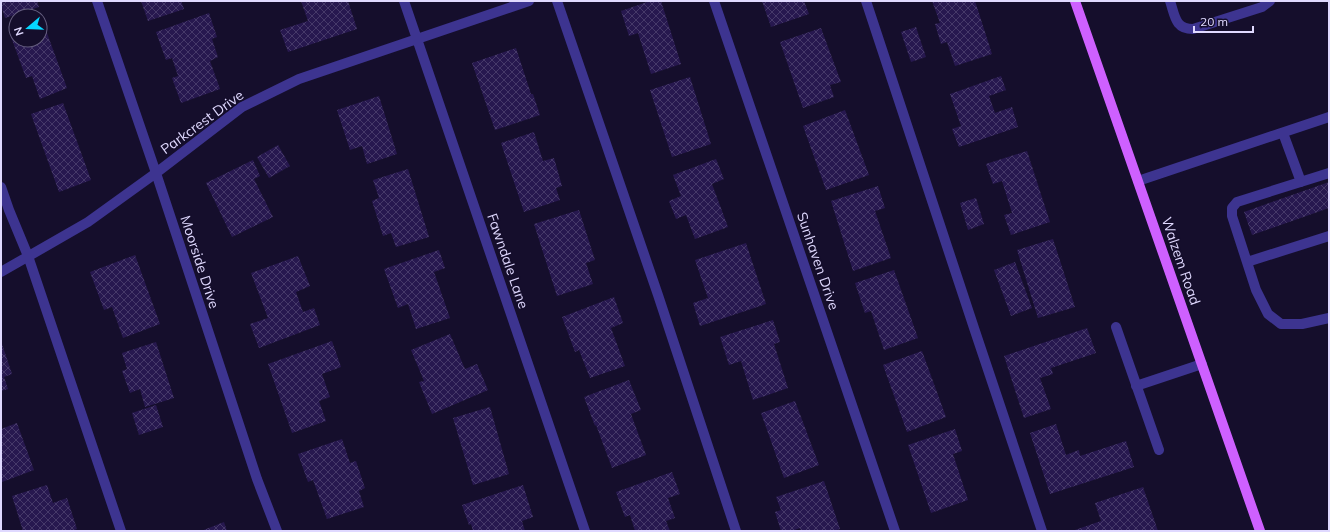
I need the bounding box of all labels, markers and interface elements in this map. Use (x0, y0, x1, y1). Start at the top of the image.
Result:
north arrow (8, 8, 48, 48)
scale bar (1194, 8, 1253, 34)
text: 20 m (1200, 14, 1228, 29)
text: N (11, 25, 27, 37)
street label: Parkcrest Drive (157, 86, 247, 158)
street label: Sunhaven Drive (793, 210, 843, 312)
street label: Fawndale Lane (483, 211, 533, 311)
street label: Moorside Drive (176, 213, 224, 311)
street label: Walzem Road (1158, 215, 1204, 307)

